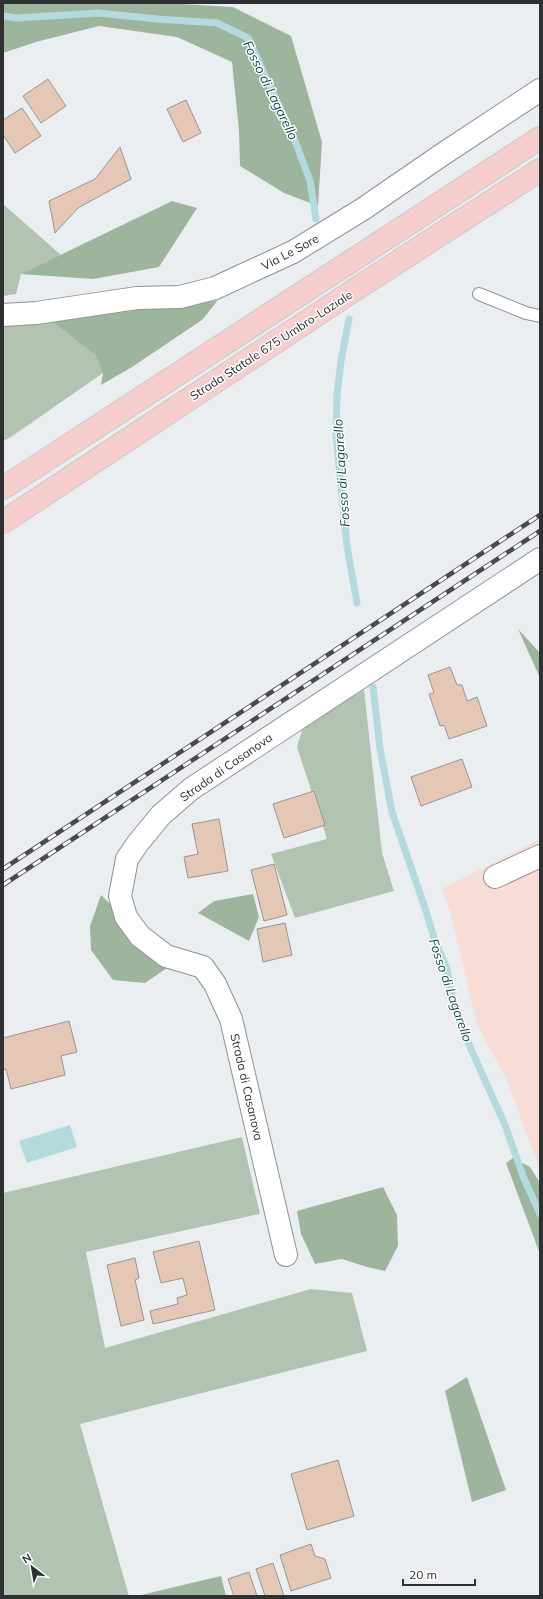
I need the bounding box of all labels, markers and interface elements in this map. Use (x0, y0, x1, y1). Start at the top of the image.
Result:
water label: Fosso di Lagarello (240, 38, 302, 142)
street label: Via Le Sore (259, 231, 321, 273)
street label: Strada Statale 675 Umbro-Laziale (187, 287, 355, 403)
water label: Fosso di Lagarello (329, 418, 353, 528)
street label: Strada di Casanova (177, 729, 275, 805)
water label: Fosso di Lagarello (426, 936, 476, 1044)
street label: Strada di Casanova (227, 1032, 267, 1142)
north arrow (12, 1547, 52, 1587)
text: N (20, 1550, 34, 1567)
scale bar (403, 1561, 475, 1587)
text: 20 m (409, 1567, 437, 1582)

